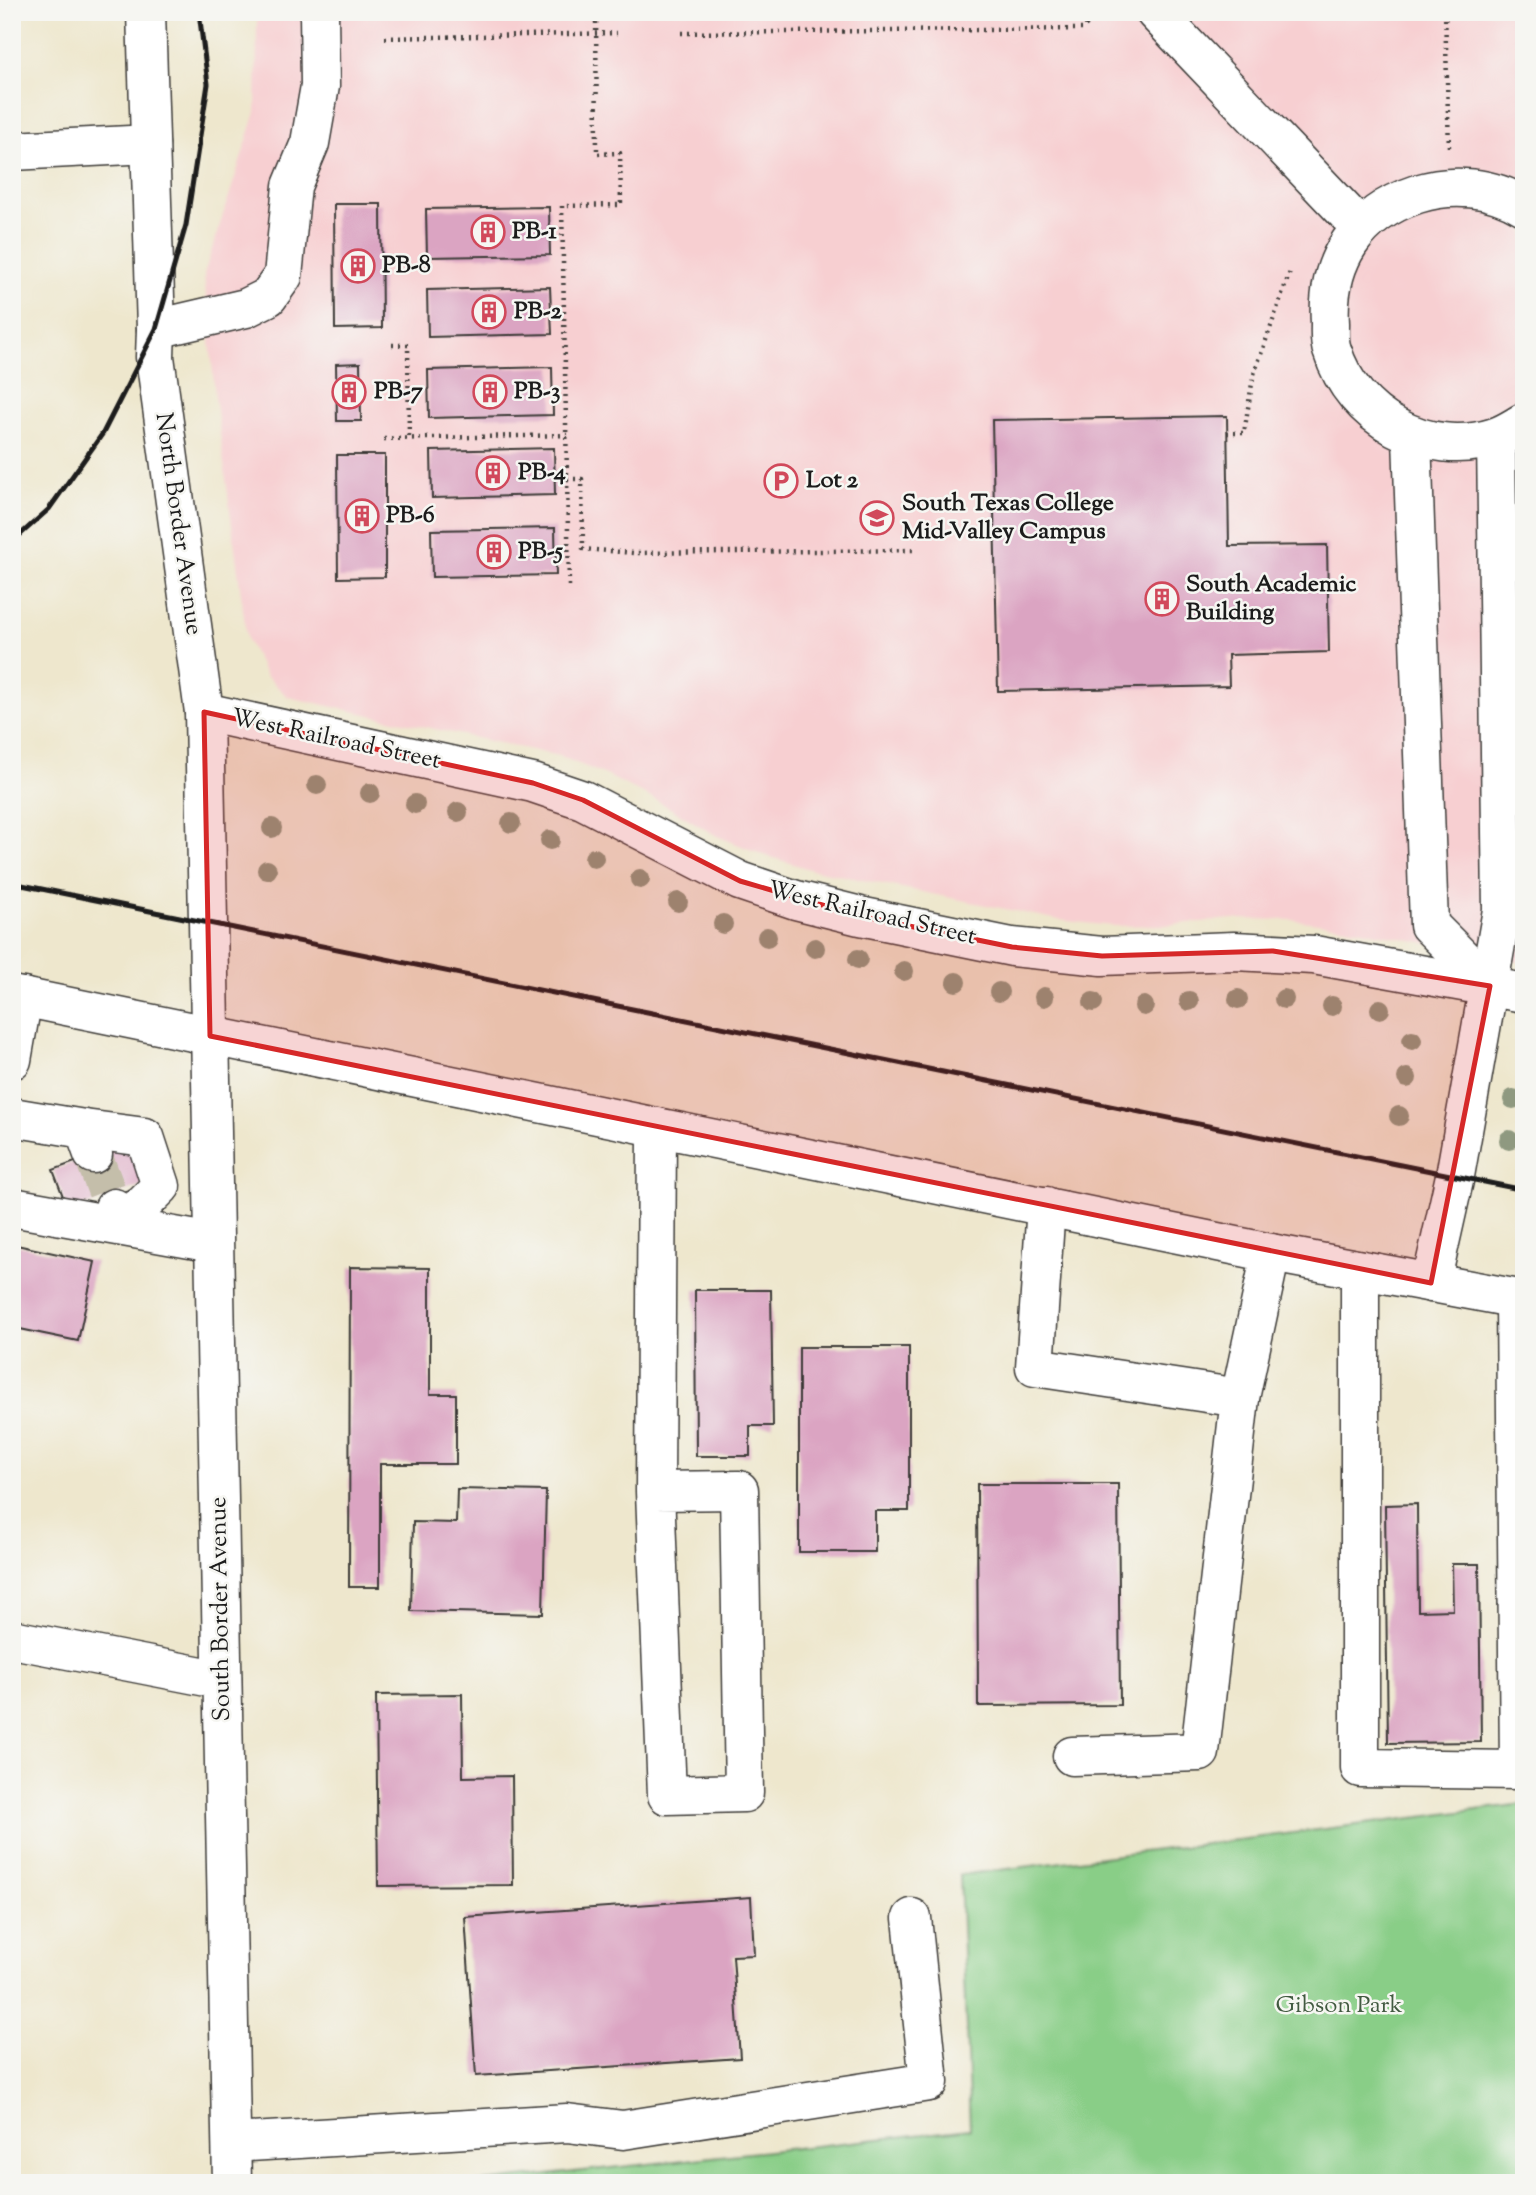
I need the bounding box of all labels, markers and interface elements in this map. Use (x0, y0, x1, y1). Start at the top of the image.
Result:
building icon: PB-1 (469, 213, 507, 251)
place label: PB-1 (512, 215, 558, 249)
building icon: PB-8 (339, 247, 377, 285)
place label: PB-8 (382, 249, 431, 283)
building icon: PB-2 (470, 293, 508, 331)
place label: PB-2 (514, 295, 563, 329)
building icon: PB-7 (330, 373, 368, 411)
building icon: PB-3 (471, 373, 509, 411)
place label: PB-7 (374, 375, 423, 409)
place label: PB-3 (514, 375, 561, 409)
street label: North Border Avenue (146, 411, 210, 637)
building icon: PB-4 (474, 454, 512, 492)
place label: PB-4 (518, 456, 566, 490)
parking icon: Lot 2 (762, 462, 800, 500)
place label: Lot 2 (806, 464, 859, 498)
place label: South Texas College Mid-Valley Campus (902, 487, 1114, 549)
building icon: PB-6 (343, 497, 381, 535)
place label: PB-6 (386, 499, 435, 533)
school or university icon: South Texas College Mid-Valley Campus (858, 499, 896, 537)
building icon: PB-5 (475, 533, 513, 571)
place label: PB-5 (518, 535, 564, 569)
place label: South Academic Building (1186, 568, 1357, 630)
building icon: South Academic Building (1143, 580, 1181, 618)
street label: West Railroad Street (228, 701, 444, 779)
street label: West Railroad Street (764, 873, 980, 955)
street label: South Border Avenue (202, 1496, 240, 1722)
park label: Gibson Park (1275, 1989, 1403, 2023)

